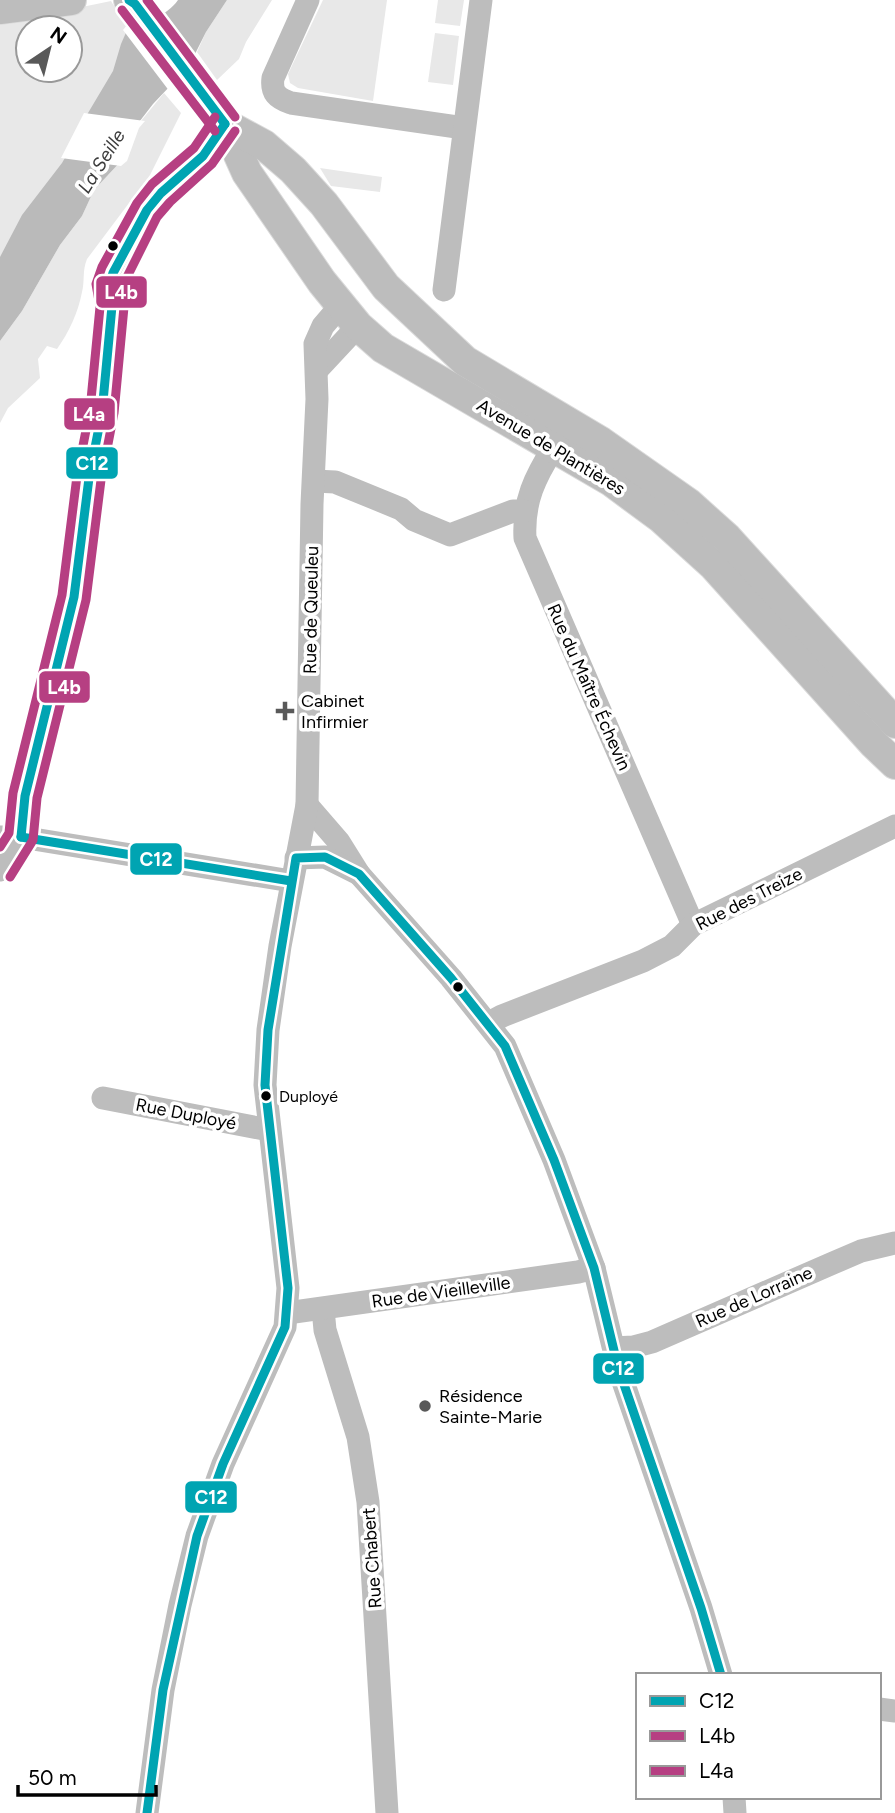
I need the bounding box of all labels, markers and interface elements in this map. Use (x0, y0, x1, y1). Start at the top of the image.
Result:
north arrow (14, 14, 84, 84)
text: N (46, 22, 71, 49)
water label: La Seille (73, 125, 130, 197)
unlabelled marker (106, 239, 120, 253)
line badge: L4b (95, 275, 148, 309)
text: L4b (104, 281, 138, 304)
street label: Avenue de Plantières (473, 394, 629, 500)
line badge: L4a (63, 397, 116, 431)
text: L4a (73, 403, 105, 426)
line badge: C12 (65, 446, 119, 480)
text: C12 (76, 452, 108, 475)
street label: Rue de Queuleu (299, 546, 323, 674)
street label: Rue du Maître Échevin (542, 600, 636, 774)
line badge: L4b (38, 670, 91, 704)
text: L4b (47, 676, 81, 699)
place label: Cabinet Infirmier (301, 690, 368, 733)
marker: Cabinet Infirmier (275, 701, 295, 721)
line badge: C12 (129, 842, 183, 876)
text: C12 (140, 848, 172, 871)
street label: Rue des Treize (692, 863, 806, 935)
unlabelled marker (451, 980, 465, 994)
place label: Duployé (279, 1087, 338, 1106)
marker: Duployé (259, 1089, 273, 1103)
street label: Rue Duployé (134, 1093, 238, 1135)
street label: Rue de Lorraine (692, 1261, 816, 1333)
street label: Rue de Vieilleville (370, 1271, 512, 1313)
line badge: C12 (592, 1352, 645, 1385)
text: C12 (602, 1357, 634, 1380)
place label: Résidence Sainte-Marie (439, 1385, 542, 1428)
marker: Résidence Sainte-Marie (417, 1398, 433, 1414)
line badge: C12 (184, 1480, 238, 1514)
text: C12 (195, 1486, 227, 1509)
street label: Rue Chabert (357, 1507, 386, 1609)
legend (636, 1673, 881, 1799)
text: C12 (699, 1688, 735, 1713)
text: L4b (699, 1723, 735, 1748)
scale bar (18, 1754, 156, 1798)
text: L4a (699, 1758, 734, 1783)
text: 50 m (28, 1765, 77, 1790)

